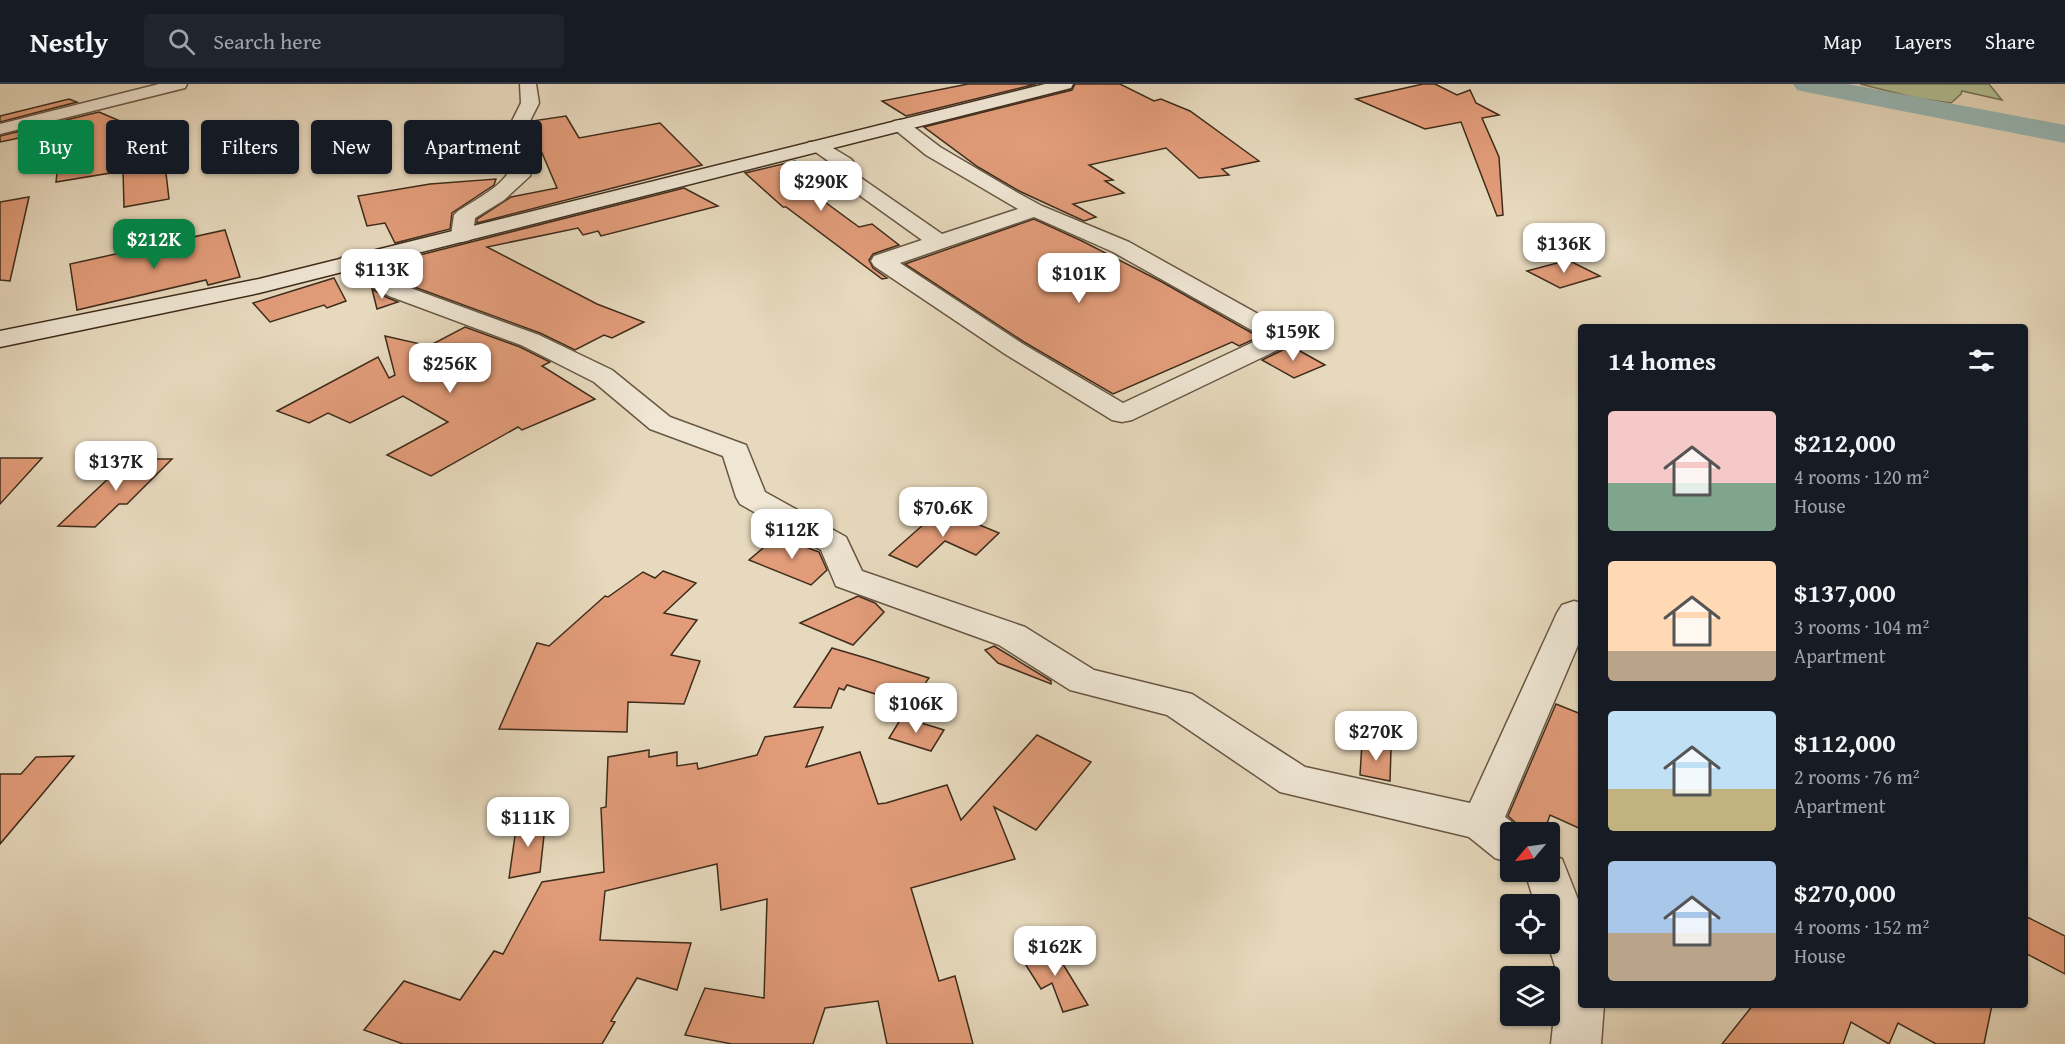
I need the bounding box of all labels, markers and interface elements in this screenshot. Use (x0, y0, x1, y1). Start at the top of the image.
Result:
search box (144, 14, 564, 68)
text: Nestly (30, 21, 108, 62)
icon: search (165, 25, 198, 58)
text: Search here (213, 25, 322, 57)
text: Map (1823, 26, 1862, 57)
text: Layers (1895, 26, 1952, 57)
text: Share (1985, 26, 2035, 57)
chip: Buy (18, 120, 94, 174)
chip: Rent (106, 120, 189, 174)
chip: Filters (201, 120, 299, 174)
chip: New (311, 120, 392, 174)
chip: Apartment (404, 120, 542, 174)
pin: $290K (779, 161, 863, 212)
text: $290K (794, 166, 848, 195)
pin: $212K (112, 219, 196, 270)
pin: $136K (1522, 223, 1606, 274)
text: $212K (127, 224, 181, 253)
text: $136K (1537, 228, 1591, 257)
pin: $113K (340, 249, 424, 300)
pin: $101K (1037, 253, 1121, 304)
text: $113K (355, 254, 409, 283)
text: $101K (1052, 258, 1106, 287)
pin: $159K (1251, 311, 1335, 362)
text: $159K (1266, 316, 1320, 345)
text: 14 homes (1608, 341, 1716, 380)
pin: $256K (408, 343, 492, 394)
icon: filters (1965, 344, 1998, 377)
text: $256K (423, 348, 477, 377)
text: $212,000 (1794, 423, 1896, 462)
icon: home (1656, 435, 1728, 507)
pin: $137K (74, 441, 158, 492)
text: $137K (89, 446, 143, 475)
text: 4 rooms · 120 m² (1794, 462, 1929, 491)
pin: $70.6K (894, 487, 992, 538)
text: House (1794, 491, 1846, 520)
text: $70.6K (913, 492, 973, 521)
pin: $112K (750, 509, 834, 560)
text: $112K (765, 514, 819, 543)
text: $137,000 (1794, 573, 1896, 612)
icon: home (1656, 585, 1728, 657)
text: 3 rooms · 104 m² (1794, 612, 1929, 641)
text: Apartment (1794, 641, 1886, 670)
pin: $106K (874, 683, 958, 734)
text: $106K (889, 688, 943, 717)
pin: $270K (1334, 711, 1418, 762)
text: $270K (1349, 716, 1403, 745)
text: $112,000 (1794, 723, 1896, 762)
icon: home (1656, 735, 1728, 807)
text: 2 rooms · 76 m² (1794, 762, 1920, 791)
text: Apartment (1794, 791, 1886, 820)
pin: $111K (486, 797, 570, 848)
text: $111K (501, 802, 555, 831)
north arrow (1500, 822, 1560, 882)
map controls (1500, 822, 1560, 1026)
text: $270,000 (1794, 873, 1896, 912)
icon: home (1656, 885, 1728, 957)
button: locate (1500, 894, 1560, 954)
text: 4 rooms · 152 m² (1794, 912, 1929, 941)
pin: $162K (1013, 926, 1097, 977)
text: $162K (1028, 931, 1082, 960)
text: House (1794, 941, 1846, 970)
button: layers (1500, 966, 1560, 1026)

